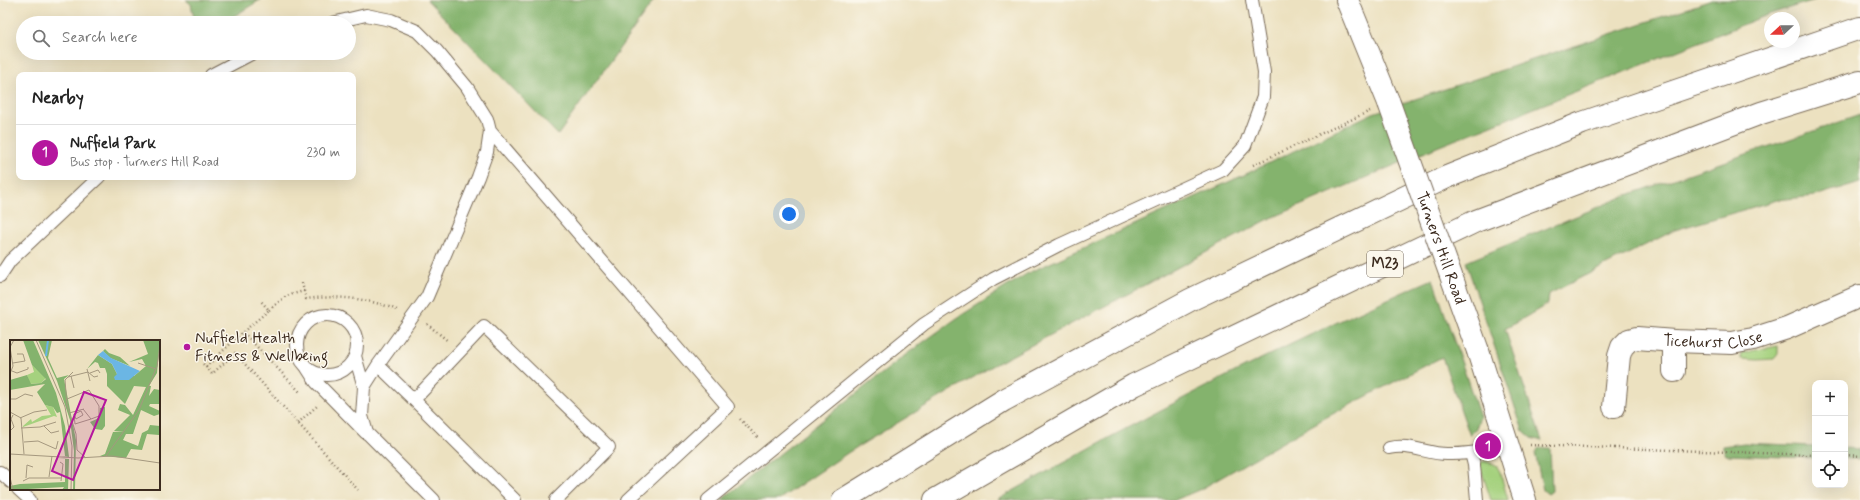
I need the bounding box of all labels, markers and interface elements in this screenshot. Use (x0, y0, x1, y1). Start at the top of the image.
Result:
north arrow (1764, 12, 1800, 48)
search box (16, 16, 356, 60)
icon: search (30, 27, 52, 49)
text: Search here (62, 28, 138, 48)
text: Nearby (32, 87, 84, 109)
text: Nuffield Park (70, 134, 156, 154)
text: 1 (42, 144, 48, 161)
text: 230 m (306, 144, 340, 161)
text: Bus stop · Turners Hill Road (70, 154, 219, 171)
street label: Turners Hill Road (1411, 189, 1471, 307)
your location (779, 204, 799, 224)
road number: M23 (1367, 251, 1403, 277)
street label: Ticehurst Close (1662, 326, 1765, 354)
place label: Nuffield Health Fitness & Wellbeing (195, 328, 328, 368)
inset map (10, 340, 160, 490)
marker: Nuffield Health Fitness & Wellbeing (182, 342, 192, 352)
map controls (1812, 380, 1848, 488)
button: + (1812, 380, 1848, 416)
button: − (1812, 416, 1848, 452)
pin: 1 (1475, 431, 1501, 461)
button: locate (1812, 452, 1848, 488)

